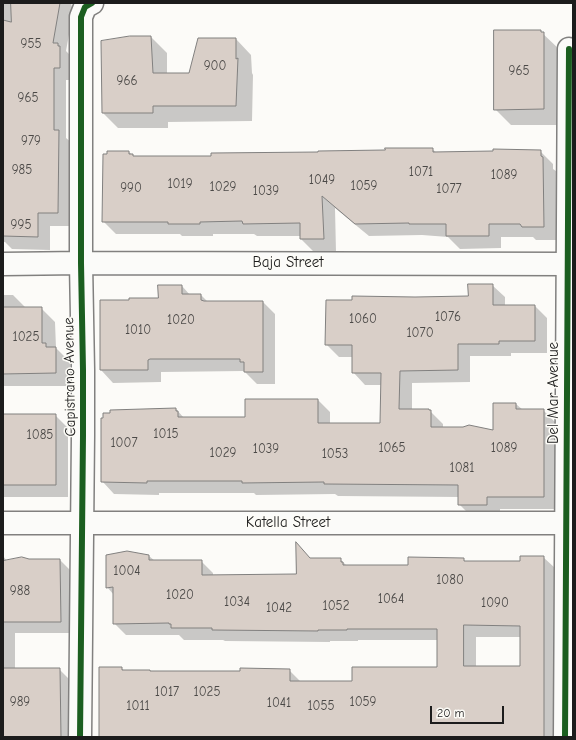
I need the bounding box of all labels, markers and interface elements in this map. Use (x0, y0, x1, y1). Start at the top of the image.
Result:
house number: 955 (21, 36, 41, 52)
house number: 900 (204, 58, 226, 74)
house number: 965 (509, 63, 529, 79)
house number: 966 (117, 73, 137, 89)
house number: 965 (18, 90, 38, 106)
house number: 979 (21, 133, 41, 149)
house number: 985 (12, 162, 32, 178)
house number: 1071 (409, 164, 433, 180)
house number: 1089 (491, 167, 517, 183)
house number: 1049 (309, 172, 335, 188)
house number: 1019 (167, 176, 193, 192)
house number: 1059 (350, 178, 378, 194)
house number: 1029 (210, 179, 236, 195)
house number: 990 (120, 180, 142, 196)
house number: 1077 (436, 181, 462, 197)
house number: 1039 (253, 183, 279, 199)
house number: 995 (11, 217, 31, 233)
street label: Baja Street (253, 254, 323, 272)
house number: 1076 (435, 309, 461, 325)
house number: 1060 (349, 311, 377, 327)
house number: 1020 (167, 312, 195, 328)
street label: Capistrano Avenue (60, 317, 80, 437)
house number: 1010 (125, 322, 151, 338)
house number: 1070 (406, 325, 434, 341)
house number: 1025 (13, 329, 39, 345)
street label: Del Mar Avenue (545, 342, 563, 444)
house number: 1015 (153, 426, 179, 442)
house number: 1085 (27, 427, 53, 443)
house number: 1007 (110, 435, 138, 451)
house number: 1065 (378, 440, 406, 456)
house number: 1089 (491, 440, 517, 456)
house number: 1039 (253, 441, 279, 457)
house number: 1029 (210, 445, 236, 461)
house number: 1053 (322, 446, 348, 462)
house number: 1081 (450, 460, 474, 476)
street label: Katella Street (246, 514, 330, 532)
house number: 1004 (113, 563, 141, 579)
house number: 1080 (436, 572, 464, 588)
house number: 988 (10, 583, 30, 599)
house number: 1020 (166, 587, 194, 603)
house number: 1064 (378, 591, 404, 607)
house number: 1034 (224, 594, 250, 610)
house number: 1090 (481, 595, 509, 611)
house number: 1052 (323, 598, 349, 614)
house number: 1042 (266, 600, 292, 616)
house number: 1017 (155, 684, 179, 700)
house number: 1025 (194, 684, 220, 700)
house number: 989 (10, 694, 30, 710)
house number: 1059 (349, 694, 377, 710)
house number: 1041 (267, 695, 291, 711)
house number: 1011 (126, 698, 150, 714)
house number: 1055 (307, 698, 335, 714)
scale bar (432, 698, 506, 724)
text: 20 m (437, 706, 465, 720)

